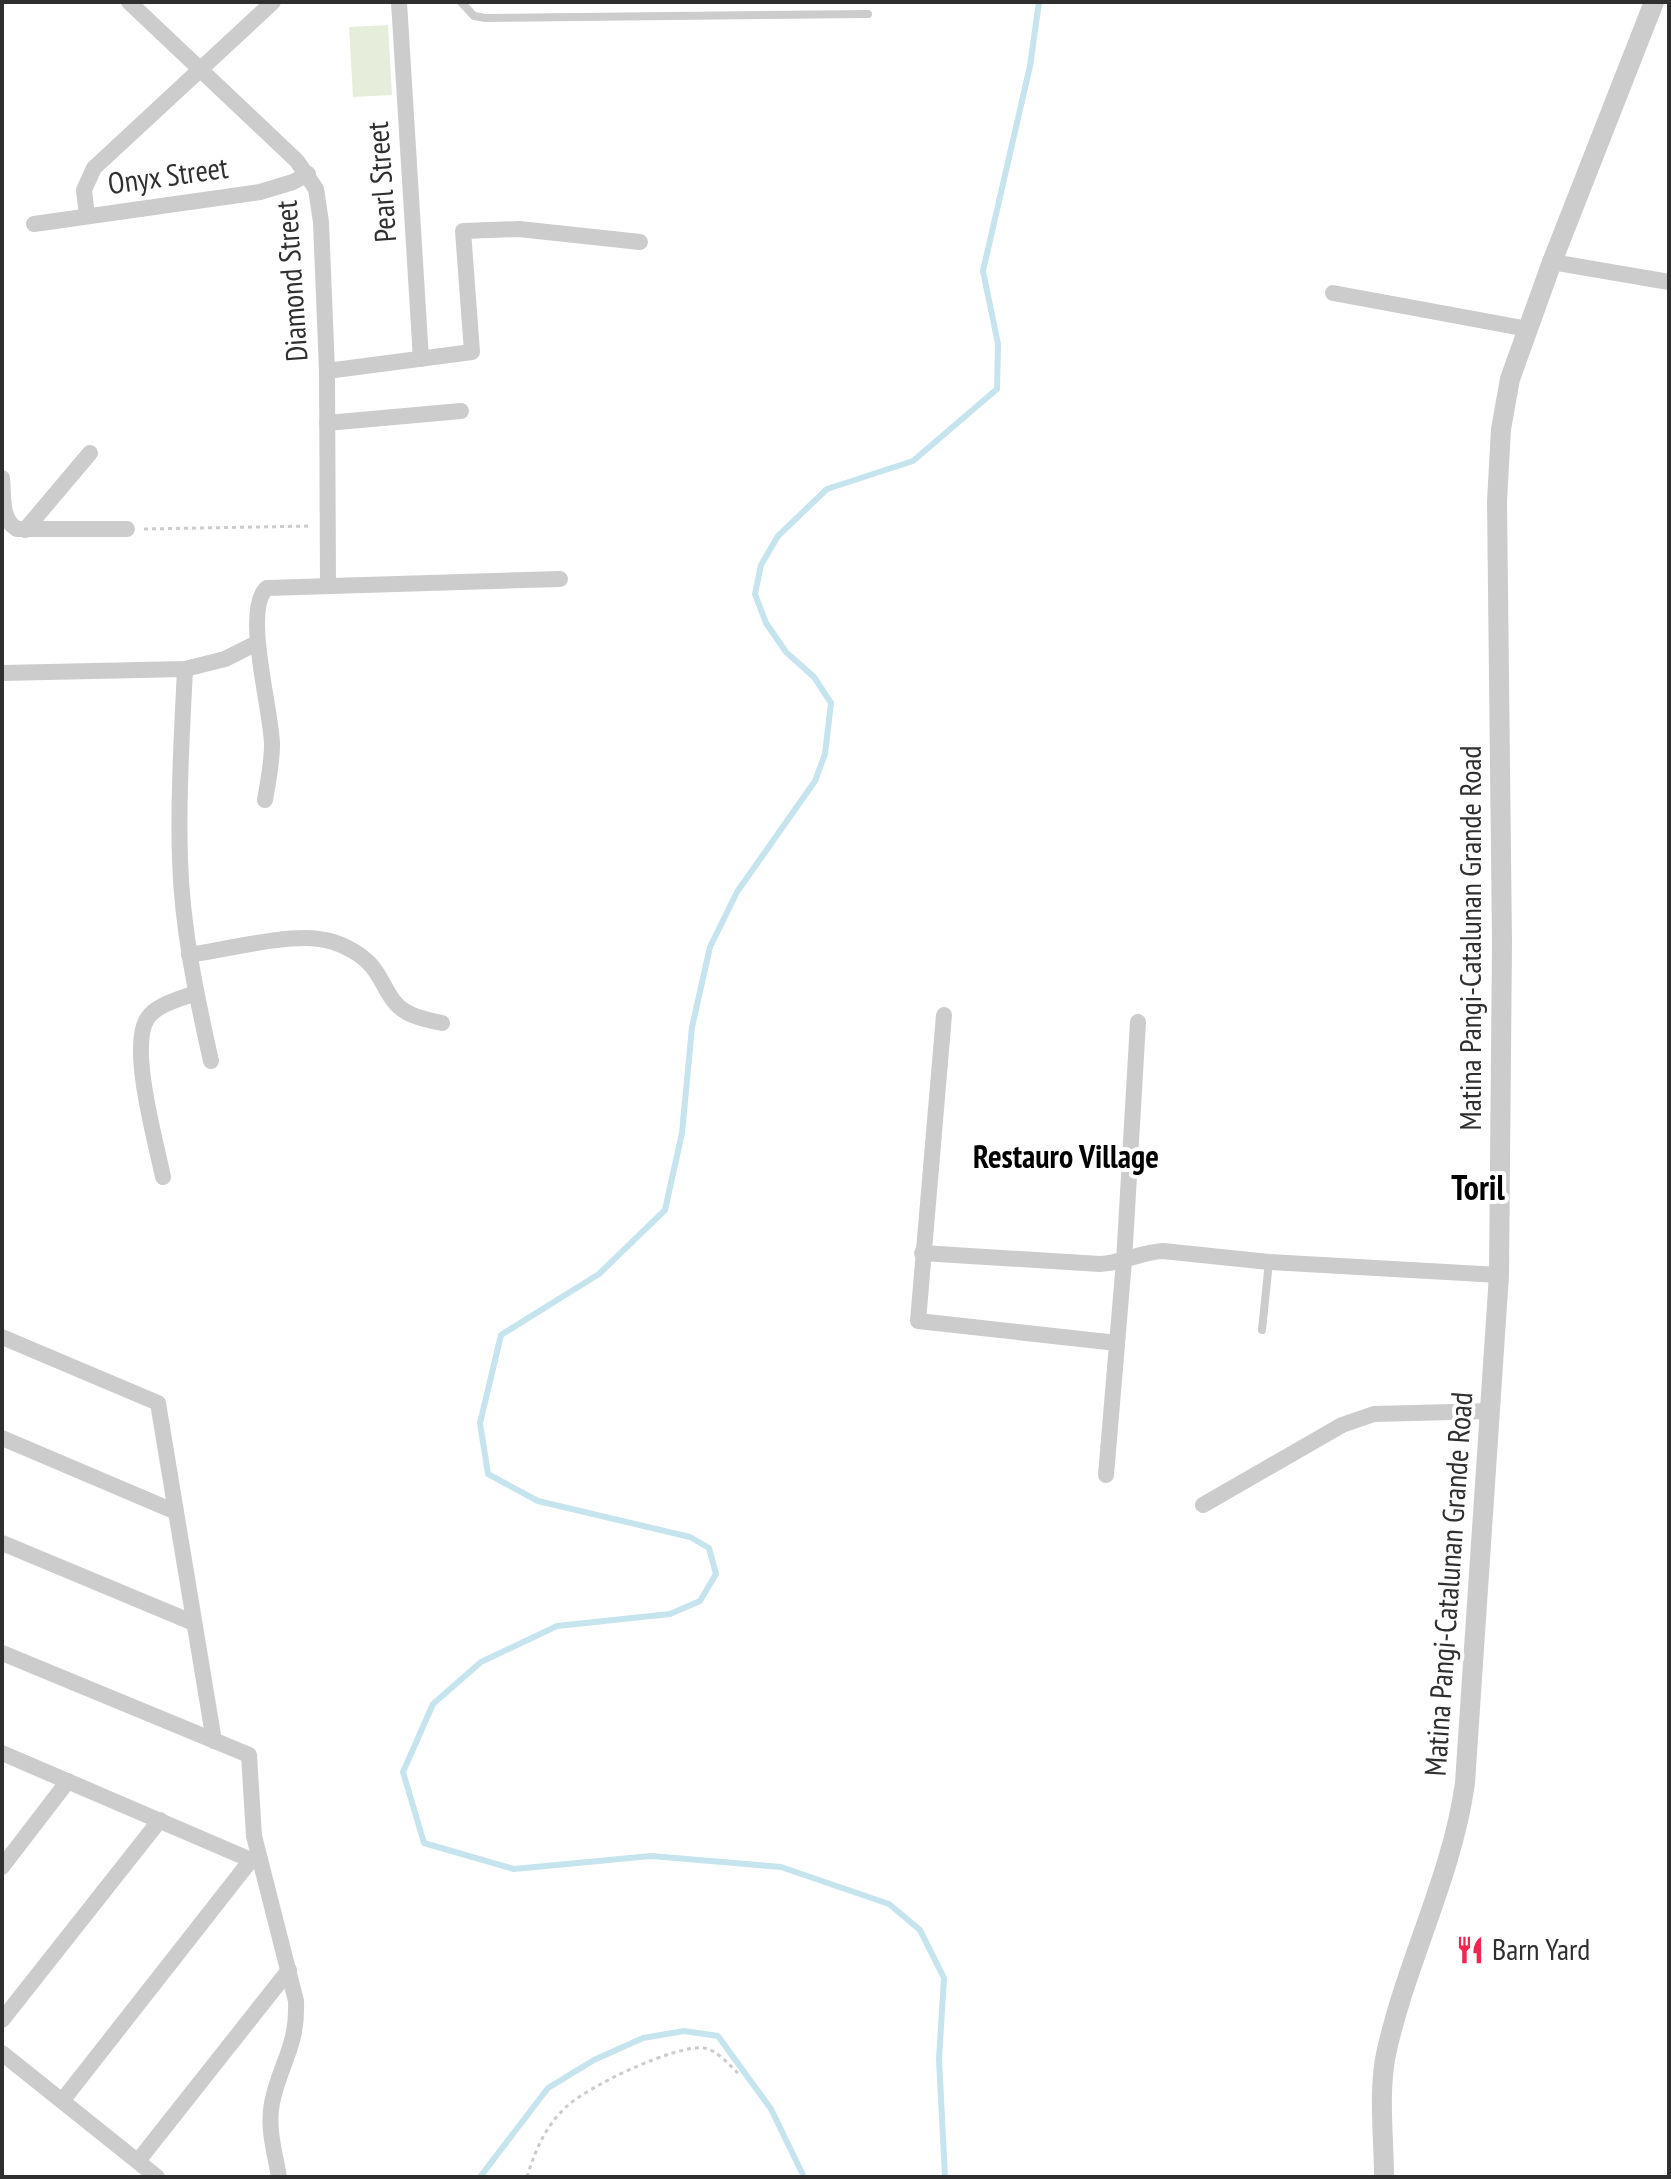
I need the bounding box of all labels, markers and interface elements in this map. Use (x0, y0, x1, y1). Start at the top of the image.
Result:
street label: Pearl Street (357, 120, 404, 244)
street label: Onyx Street (105, 147, 231, 202)
street label: Diamond Street (265, 199, 316, 363)
street label: Matina Pangi-Catalunan Grande Road (1450, 746, 1489, 1130)
district label: Restauro Village (973, 1135, 1159, 1177)
district label: Toril (1451, 1165, 1506, 1209)
street label: Matina Pangi-Catalunan Grande Road (1415, 1391, 1480, 1777)
place label: Barn Yard (1492, 1929, 1590, 1968)
restaurant icon: Barn Yard (1455, 1935, 1485, 1965)

